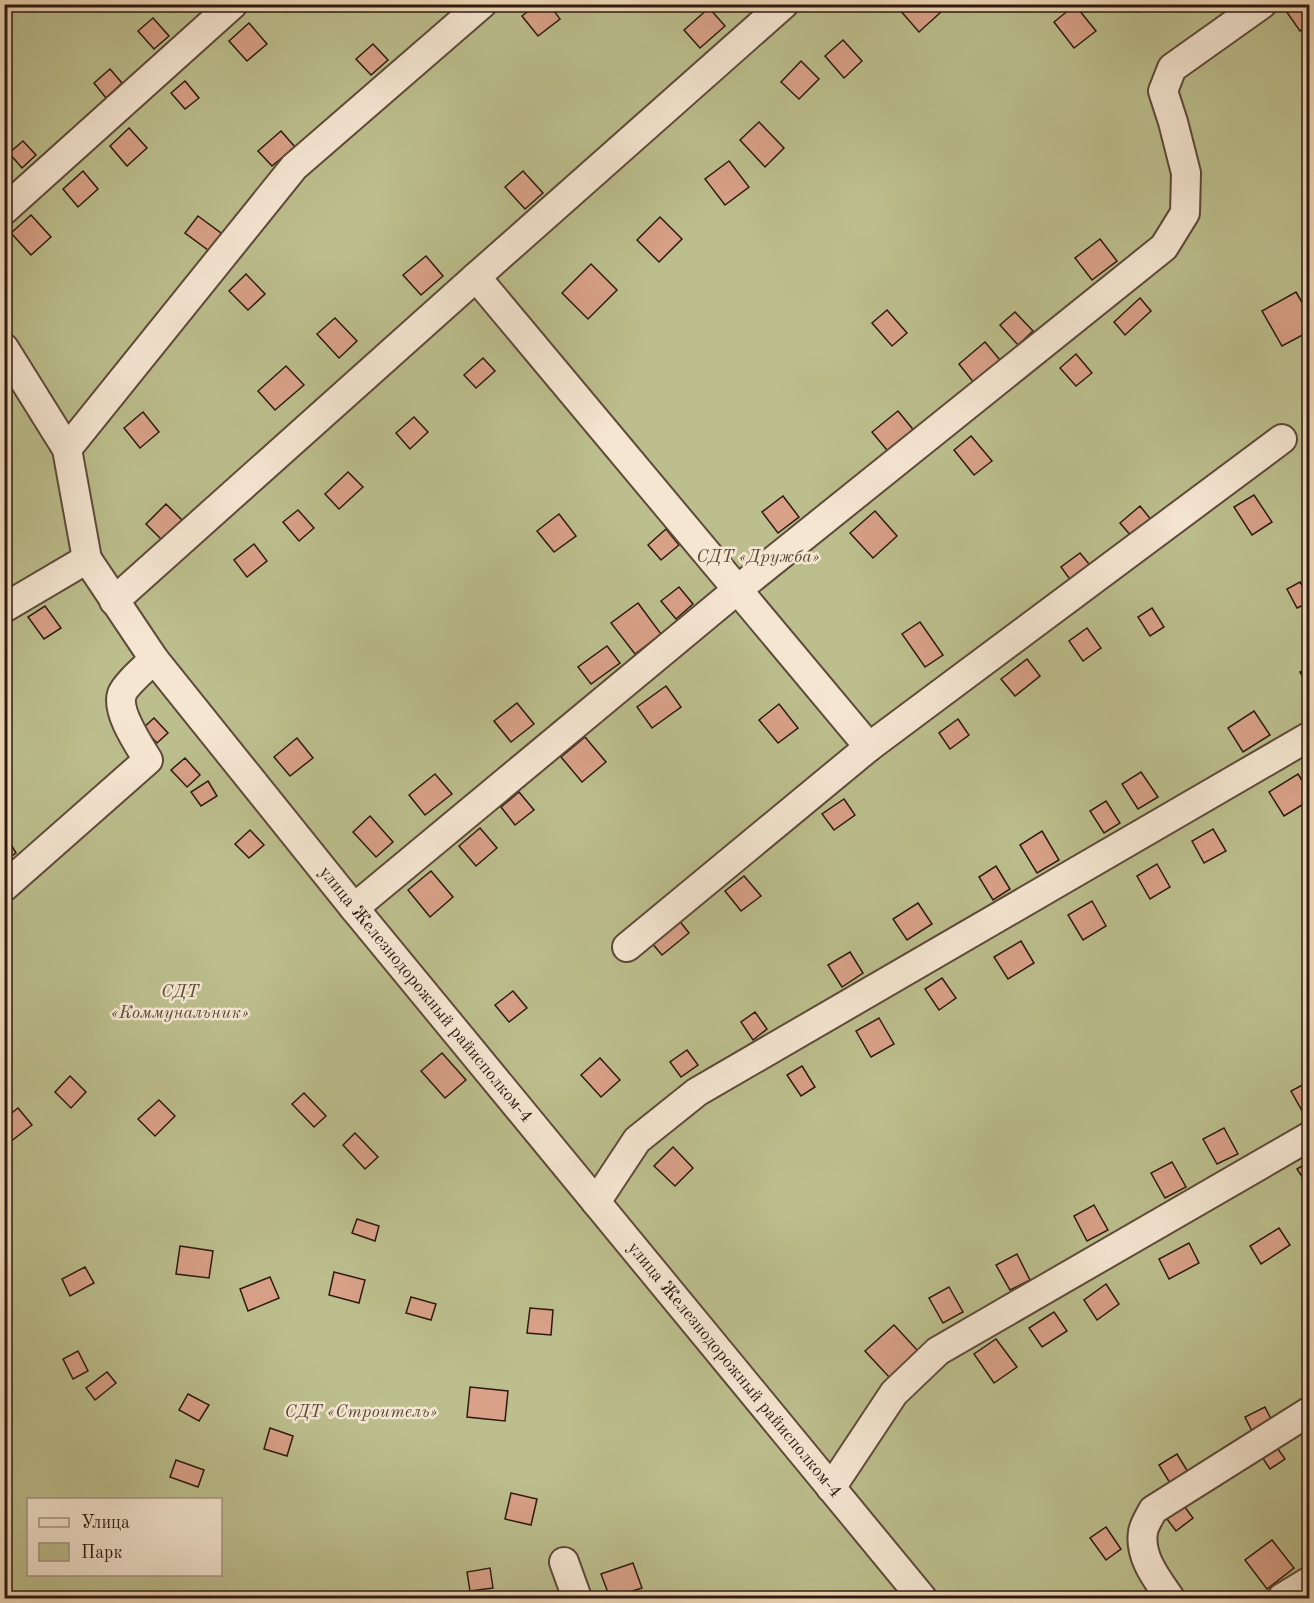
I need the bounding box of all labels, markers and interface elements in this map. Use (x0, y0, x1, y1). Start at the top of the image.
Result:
park label: СДТ «Дружба» (696, 548, 820, 566)
street label: улица Железнодорожный райисполком-4 (315, 863, 536, 1126)
park label: СДТ «Коммунальник» (111, 983, 249, 1022)
street label: улица Железнодорожный райисполком-4 (624, 1239, 845, 1501)
park label: СДТ «Строитель» (284, 1403, 438, 1421)
legend (27, 1498, 222, 1576)
text: Улица (81, 1514, 130, 1532)
text: Парк (81, 1544, 122, 1562)

